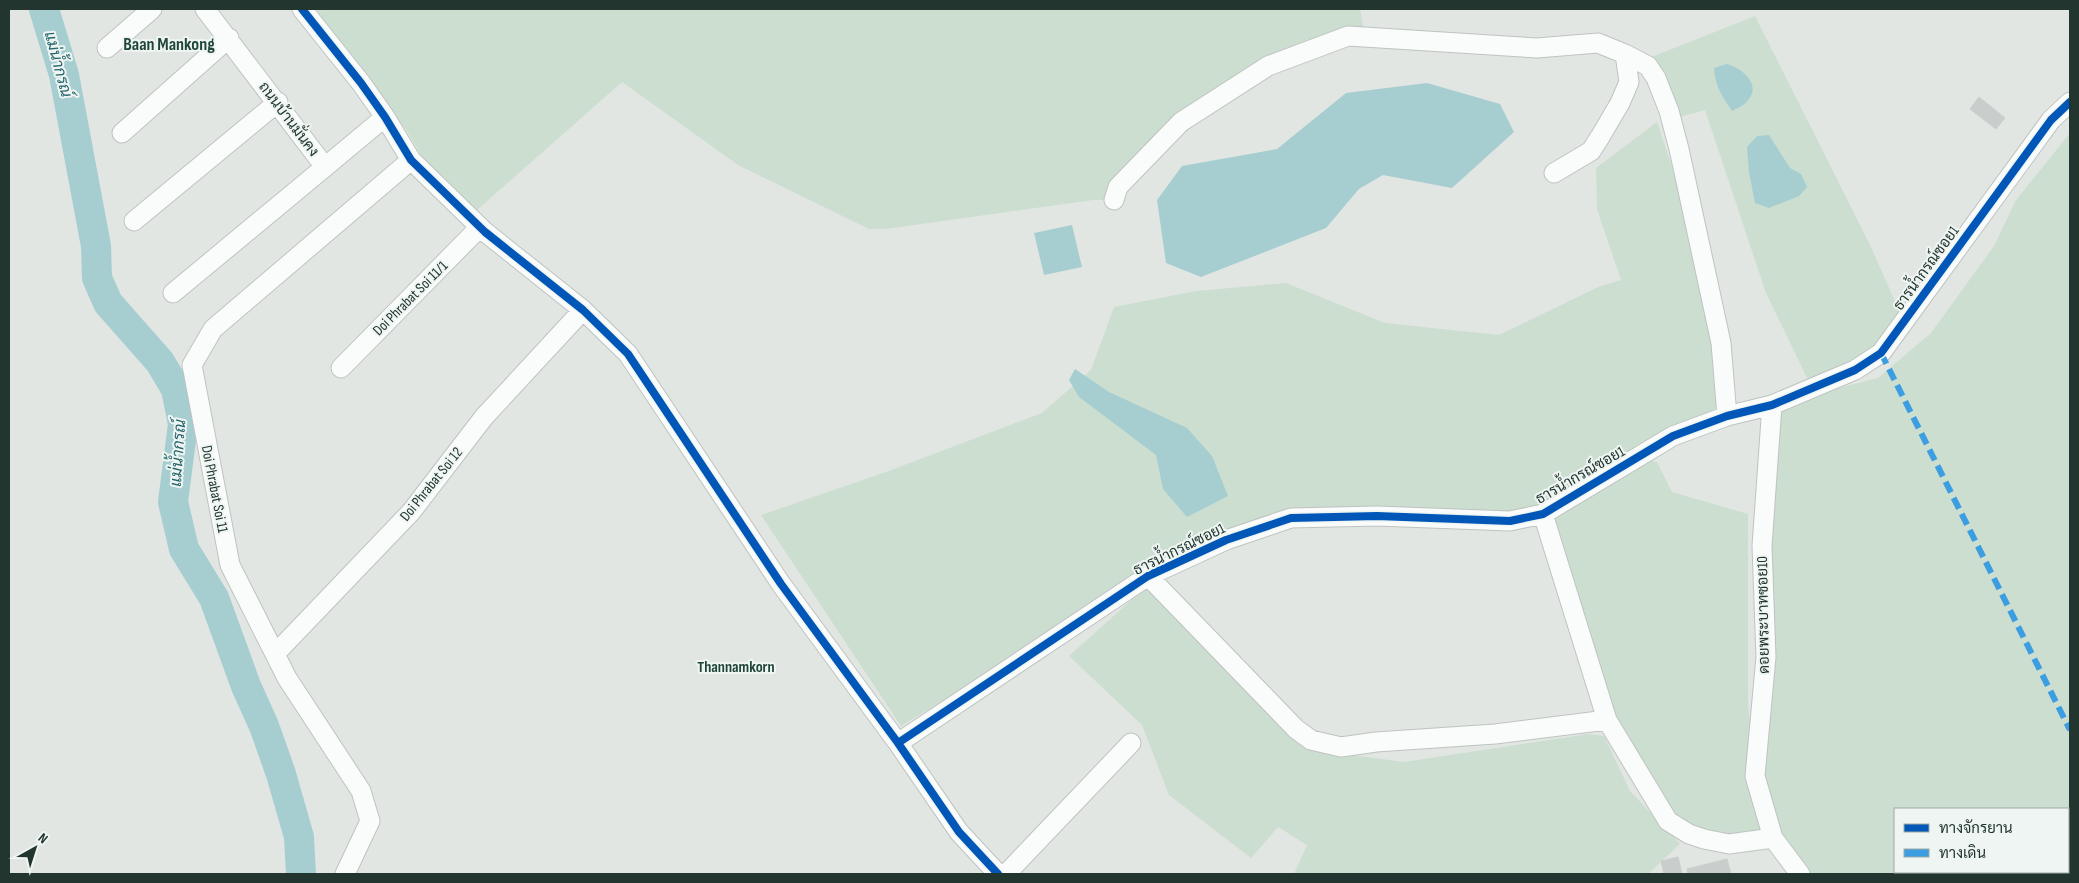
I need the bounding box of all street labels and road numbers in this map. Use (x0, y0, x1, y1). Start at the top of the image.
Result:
street label: ถนนบ้านมั่นคง (254, 75, 327, 161)
street label: ธารน้ำกรณ์ซอย1 (1886, 219, 1964, 314)
street label: Doi Phrabat Soi 11/1 (369, 256, 452, 340)
street label: ธารน้ำกรณ์ซอย1 (1530, 438, 1629, 509)
street label: Doi Phrabat Soi 12 (396, 443, 467, 525)
street label: Doi Phrabat Soi 11 (197, 444, 232, 535)
street label: ธารน้ำกรณ์ซอย1 (1128, 515, 1229, 580)
street label: ดอยพระบาทซอย10 (1753, 556, 1774, 674)

